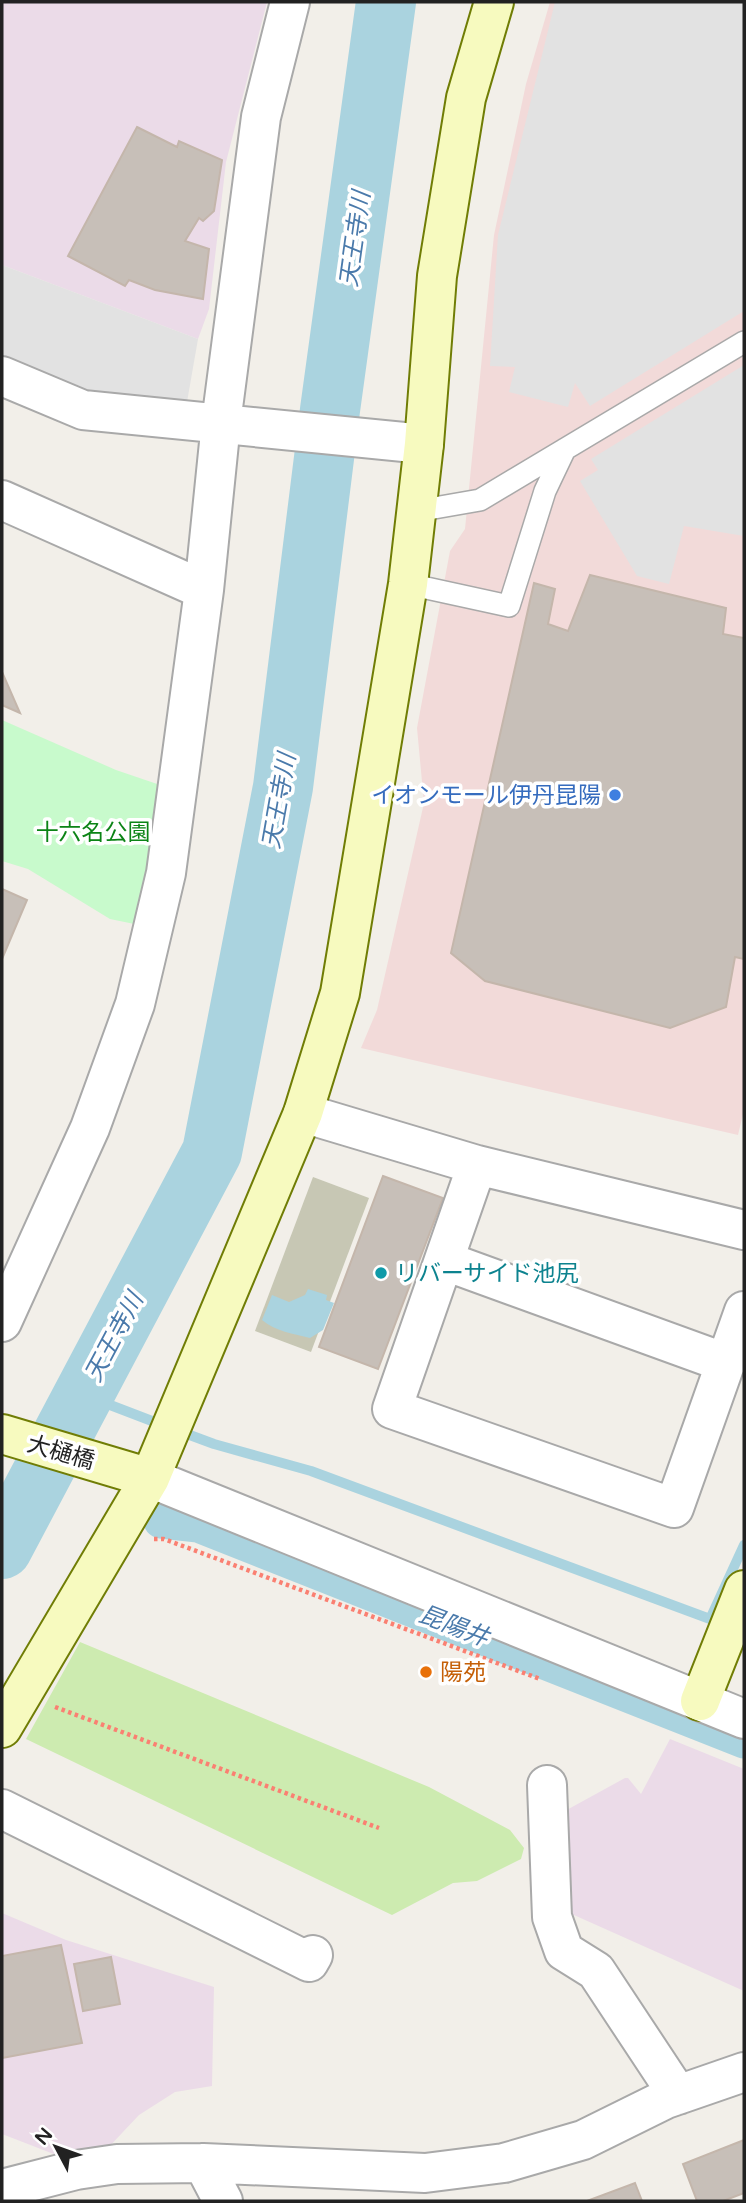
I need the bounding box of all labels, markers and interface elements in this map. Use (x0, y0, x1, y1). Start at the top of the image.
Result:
water label: 天王寺川 (334, 187, 377, 289)
water label: 天王寺川 (257, 748, 303, 851)
place label: イオンモール伊丹昆陽 (371, 782, 601, 810)
marker: イオンモール伊丹昆陽 (607, 787, 623, 803)
park label: 十六名公園 (36, 819, 151, 847)
place label: リバーサイド池尻 (395, 1260, 579, 1288)
marker: リバーサイド池尻 (373, 1265, 389, 1281)
water label: 天王寺川 (79, 1285, 151, 1386)
street label: 大樋橋 (24, 1430, 98, 1476)
water label: 昆陽井 (415, 1600, 494, 1654)
place label: 陽苑 (440, 1659, 486, 1687)
marker: 陽苑 (418, 1664, 434, 1680)
north arrow (21, 2112, 91, 2182)
text: N (31, 2124, 57, 2149)

